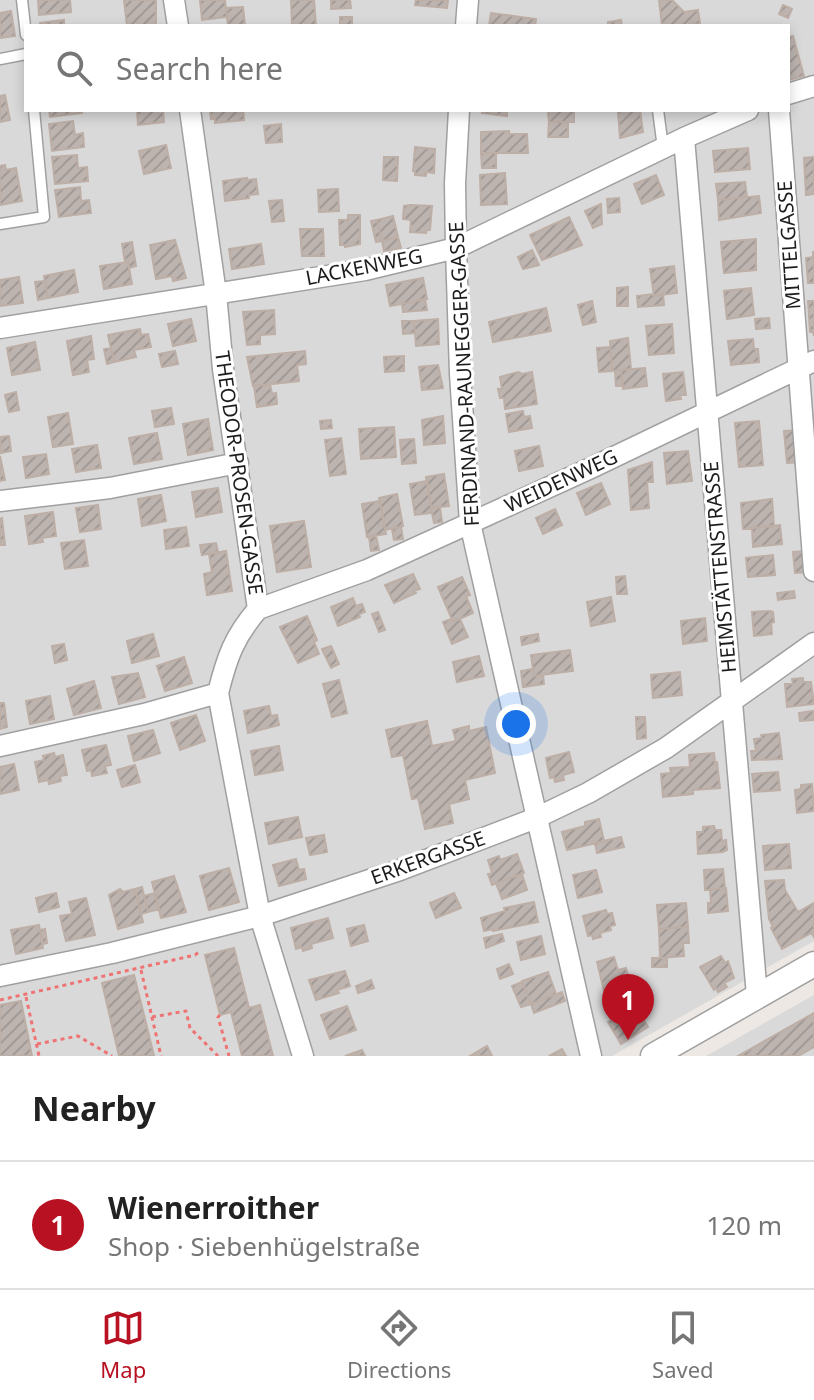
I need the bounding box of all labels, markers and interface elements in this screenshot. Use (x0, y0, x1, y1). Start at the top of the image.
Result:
search box (24, 24, 790, 112)
icon: search (52, 46, 96, 90)
text: Search here (116, 48, 283, 89)
street label: MITTELGASSE (771, 180, 806, 310)
street label: FERDINAND-RAUNEGGER-GASSE (442, 221, 485, 527)
street label: LACKENWEG (303, 242, 425, 291)
street label: THEODOR-PROSEN-GASSE (209, 349, 270, 597)
street label: WEIDENWEG (500, 443, 622, 518)
street label: HEIMSTÄTTENSTRASSE (697, 460, 742, 674)
your location (496, 704, 536, 744)
street label: ERKERGASSE (367, 824, 489, 891)
pin: 1 (602, 974, 654, 1040)
text: Nearby (32, 1085, 156, 1131)
text: Wienerroither (108, 1187, 319, 1228)
text: 1 (51, 1207, 65, 1243)
text: 120 m (706, 1207, 782, 1243)
text: Shop · Siebenhügelstraße (108, 1228, 420, 1264)
tab: Map (100, 1306, 146, 1384)
tab: Directions (347, 1306, 451, 1384)
tab: Saved (652, 1306, 714, 1384)

